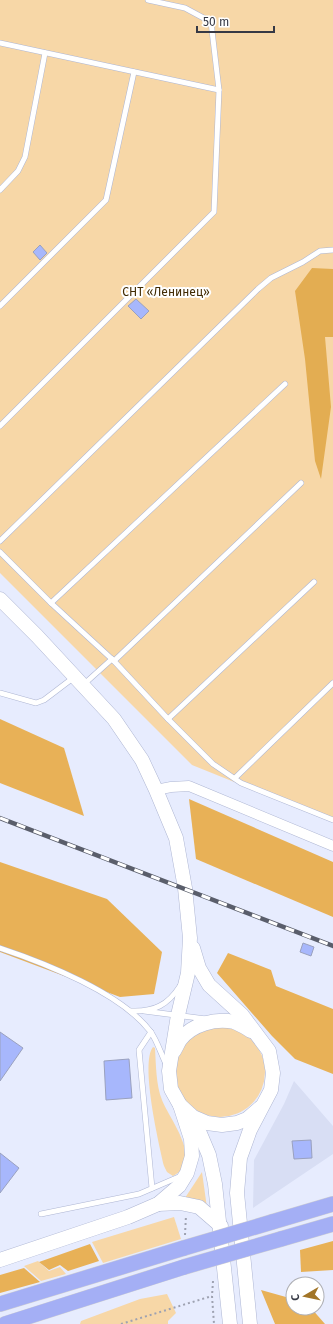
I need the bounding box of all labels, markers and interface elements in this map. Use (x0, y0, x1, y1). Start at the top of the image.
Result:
scale bar (197, 8, 274, 34)
text: 50 m (203, 15, 229, 29)
park label: СНТ «Ленинец» (122, 285, 210, 299)
north arrow (285, 1276, 325, 1316)
text: С (289, 1293, 303, 1302)

